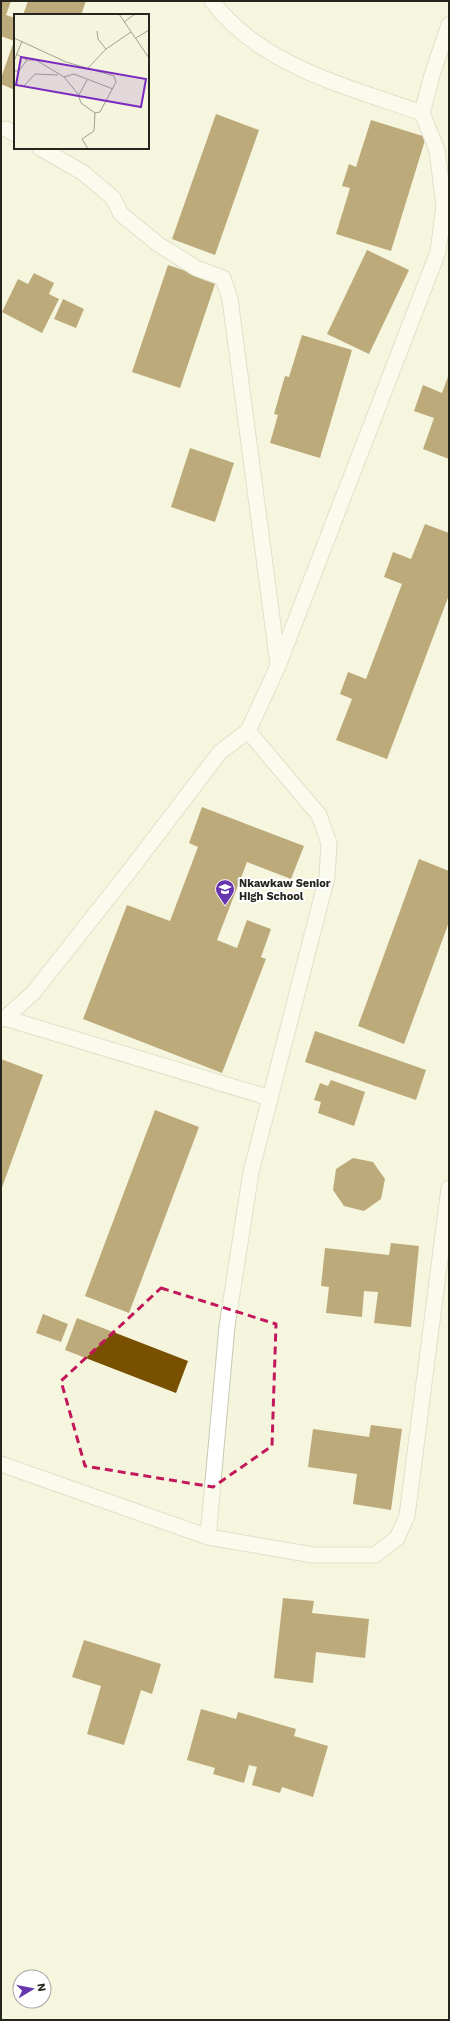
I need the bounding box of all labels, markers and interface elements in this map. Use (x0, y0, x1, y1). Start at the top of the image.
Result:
inset map (14, 14, 149, 149)
place label: Nkawkaw Senior High School (239, 877, 331, 903)
school or university icon: Nkawkaw Senior High School (214, 878, 236, 906)
north arrow (12, 1969, 52, 2009)
text: N (34, 1982, 48, 1992)

